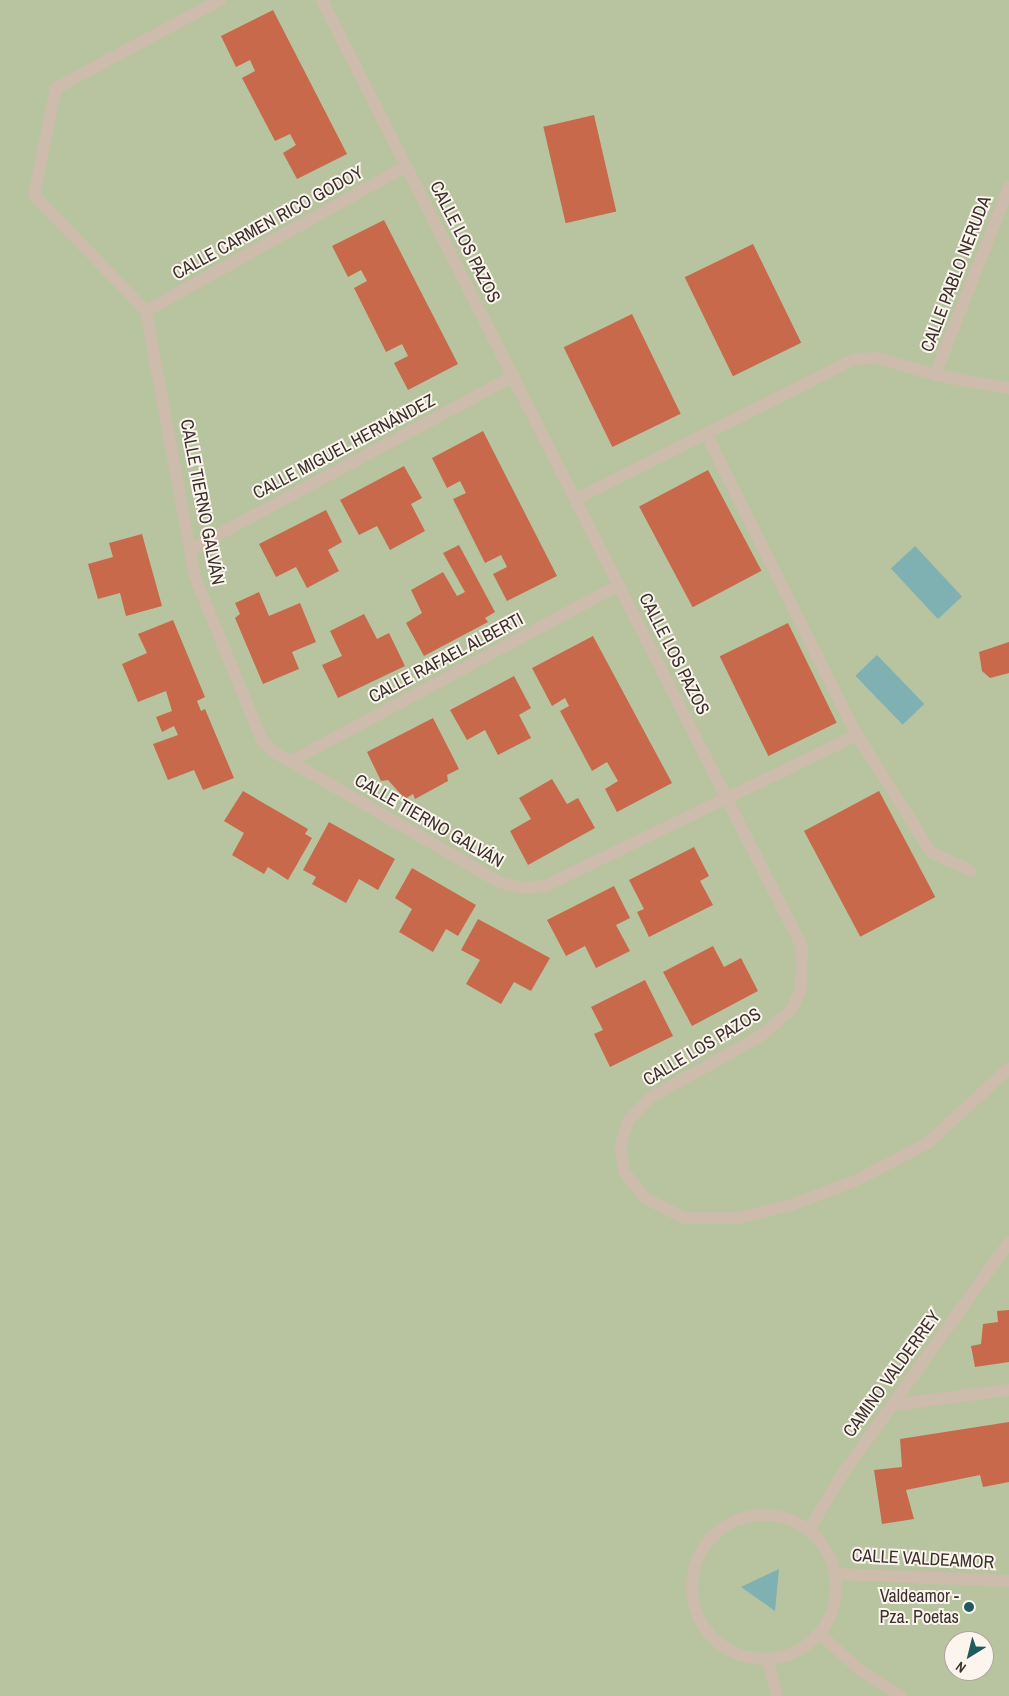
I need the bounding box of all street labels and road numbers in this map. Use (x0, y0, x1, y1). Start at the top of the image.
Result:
street label: CALLE CARMEN RICO GODOY (169, 161, 367, 285)
street label: CALLE LOS PAZOS (425, 178, 505, 306)
street label: CALLE PABLO NERUDA (916, 193, 996, 355)
street label: CALLE MIGUEL HERNÁNDEZ (249, 390, 439, 504)
street label: CALLE TIERNO GALVÁN (175, 417, 229, 587)
street label: CALLE LOS PAZOS (634, 590, 714, 718)
street label: CALLE RAFAEL ALBERTI (365, 608, 527, 708)
street label: CALLE TIERNO GALVÁN (351, 770, 507, 872)
street label: CALLE LOS PAZOS (639, 1003, 765, 1091)
street label: CAMINO VALDERREY (839, 1306, 945, 1442)
street label: CALLE VALDEAMOR (851, 1544, 995, 1574)

